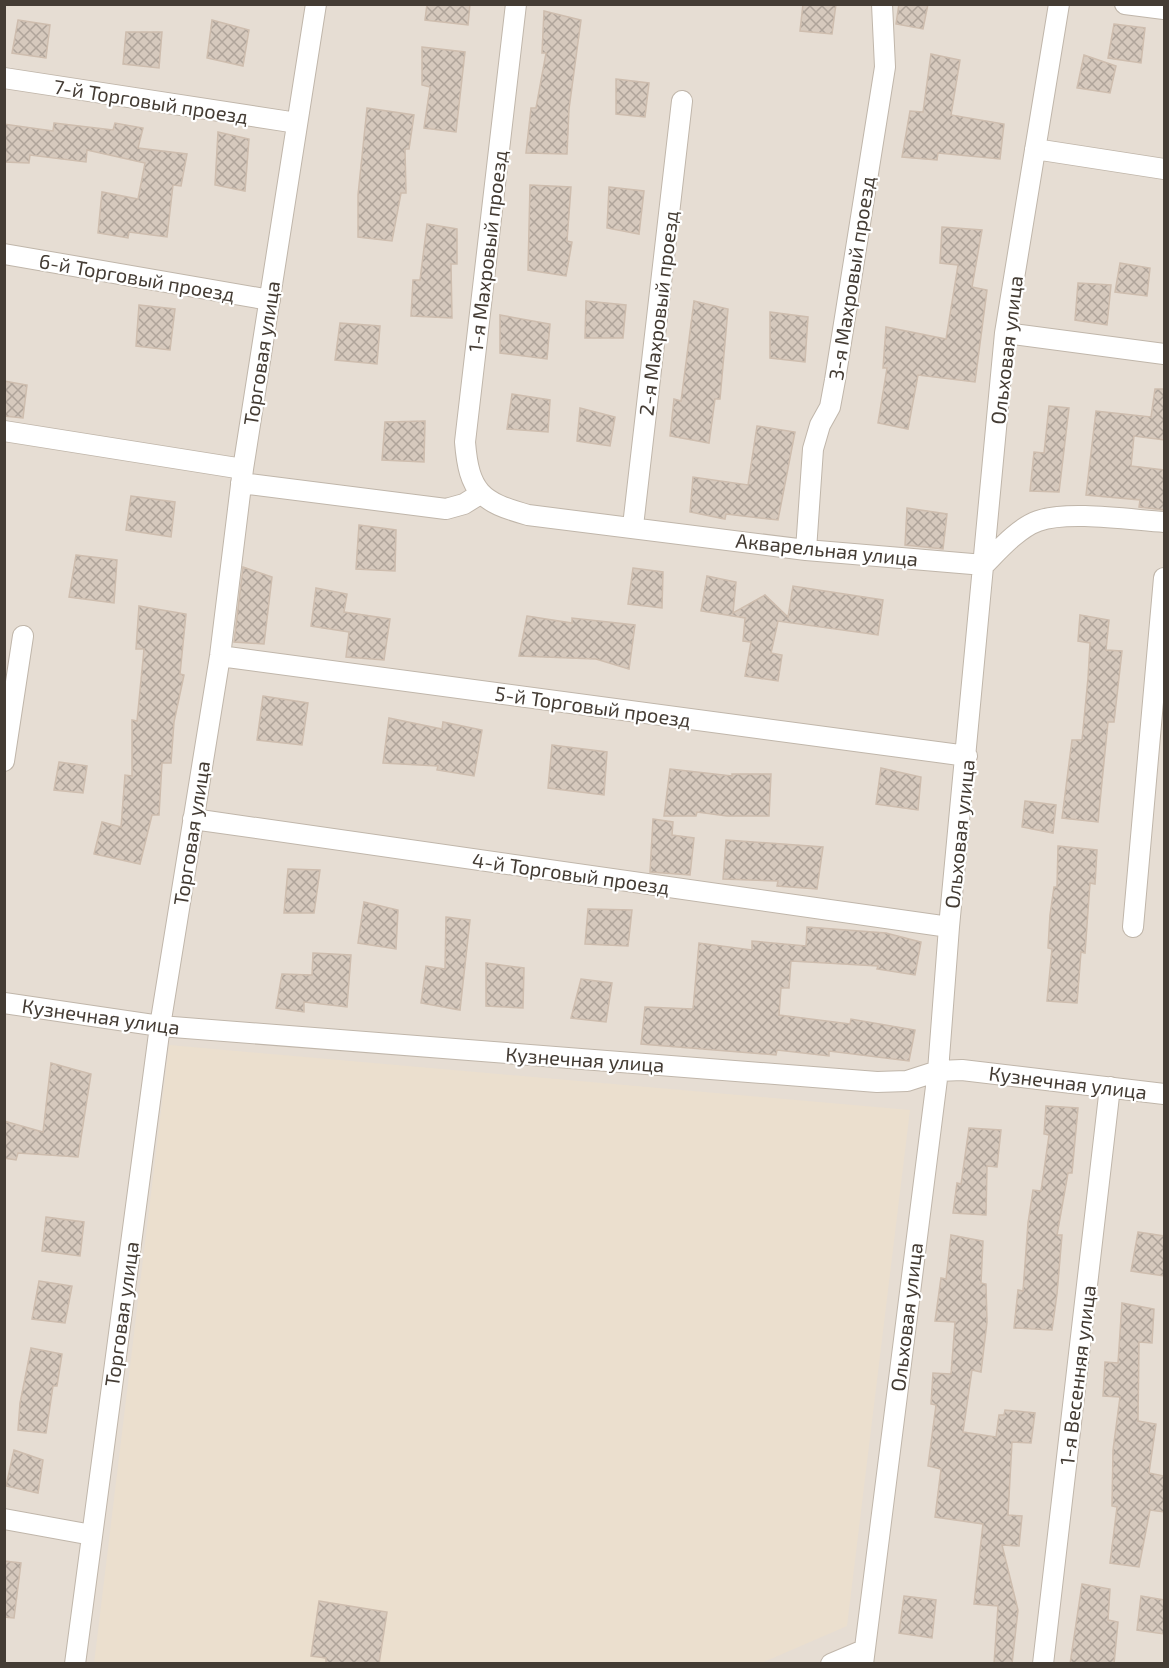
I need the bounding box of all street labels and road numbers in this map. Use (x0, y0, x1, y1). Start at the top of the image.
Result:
street label: 7-й Торговый проезд (52, 74, 250, 128)
street label: 1-я Махровый проезд (463, 149, 511, 353)
street label: 3-я Махровый проезд (823, 174, 879, 382)
street label: 2-я Махровый проезд (634, 209, 682, 417)
street label: 6-й Торговый проезд (37, 248, 237, 306)
street label: Ольховая улица (985, 274, 1028, 426)
street label: Торговая улица (238, 279, 285, 427)
street label: Акварельная улица (735, 527, 919, 572)
street label: 5-й Торговый проезд (494, 680, 692, 732)
street label: Ольховая улица (939, 758, 980, 910)
street label: Торговая улица (168, 759, 215, 907)
street label: 4-й Торговый проезд (471, 847, 671, 899)
street label: Кузнечная улица (20, 993, 182, 1040)
street label: Кузнечная улица (505, 1041, 665, 1078)
street label: Кузнечная улица (987, 1060, 1148, 1105)
street label: Торговая улица (99, 1240, 144, 1388)
street label: Ольховая улица (885, 1241, 928, 1393)
street label: 1-я Весенняя улица (1054, 1284, 1101, 1467)

